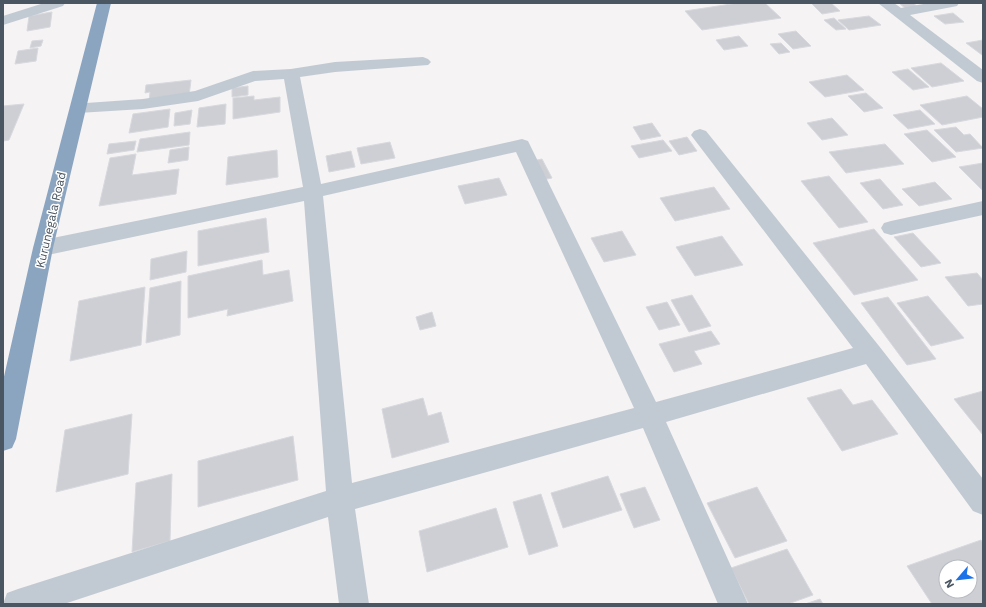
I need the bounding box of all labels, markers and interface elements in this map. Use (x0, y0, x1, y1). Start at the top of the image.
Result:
street label: Kurunegala Road (33, 170, 69, 270)
north arrow (938, 559, 978, 599)
text: N (942, 577, 957, 590)

